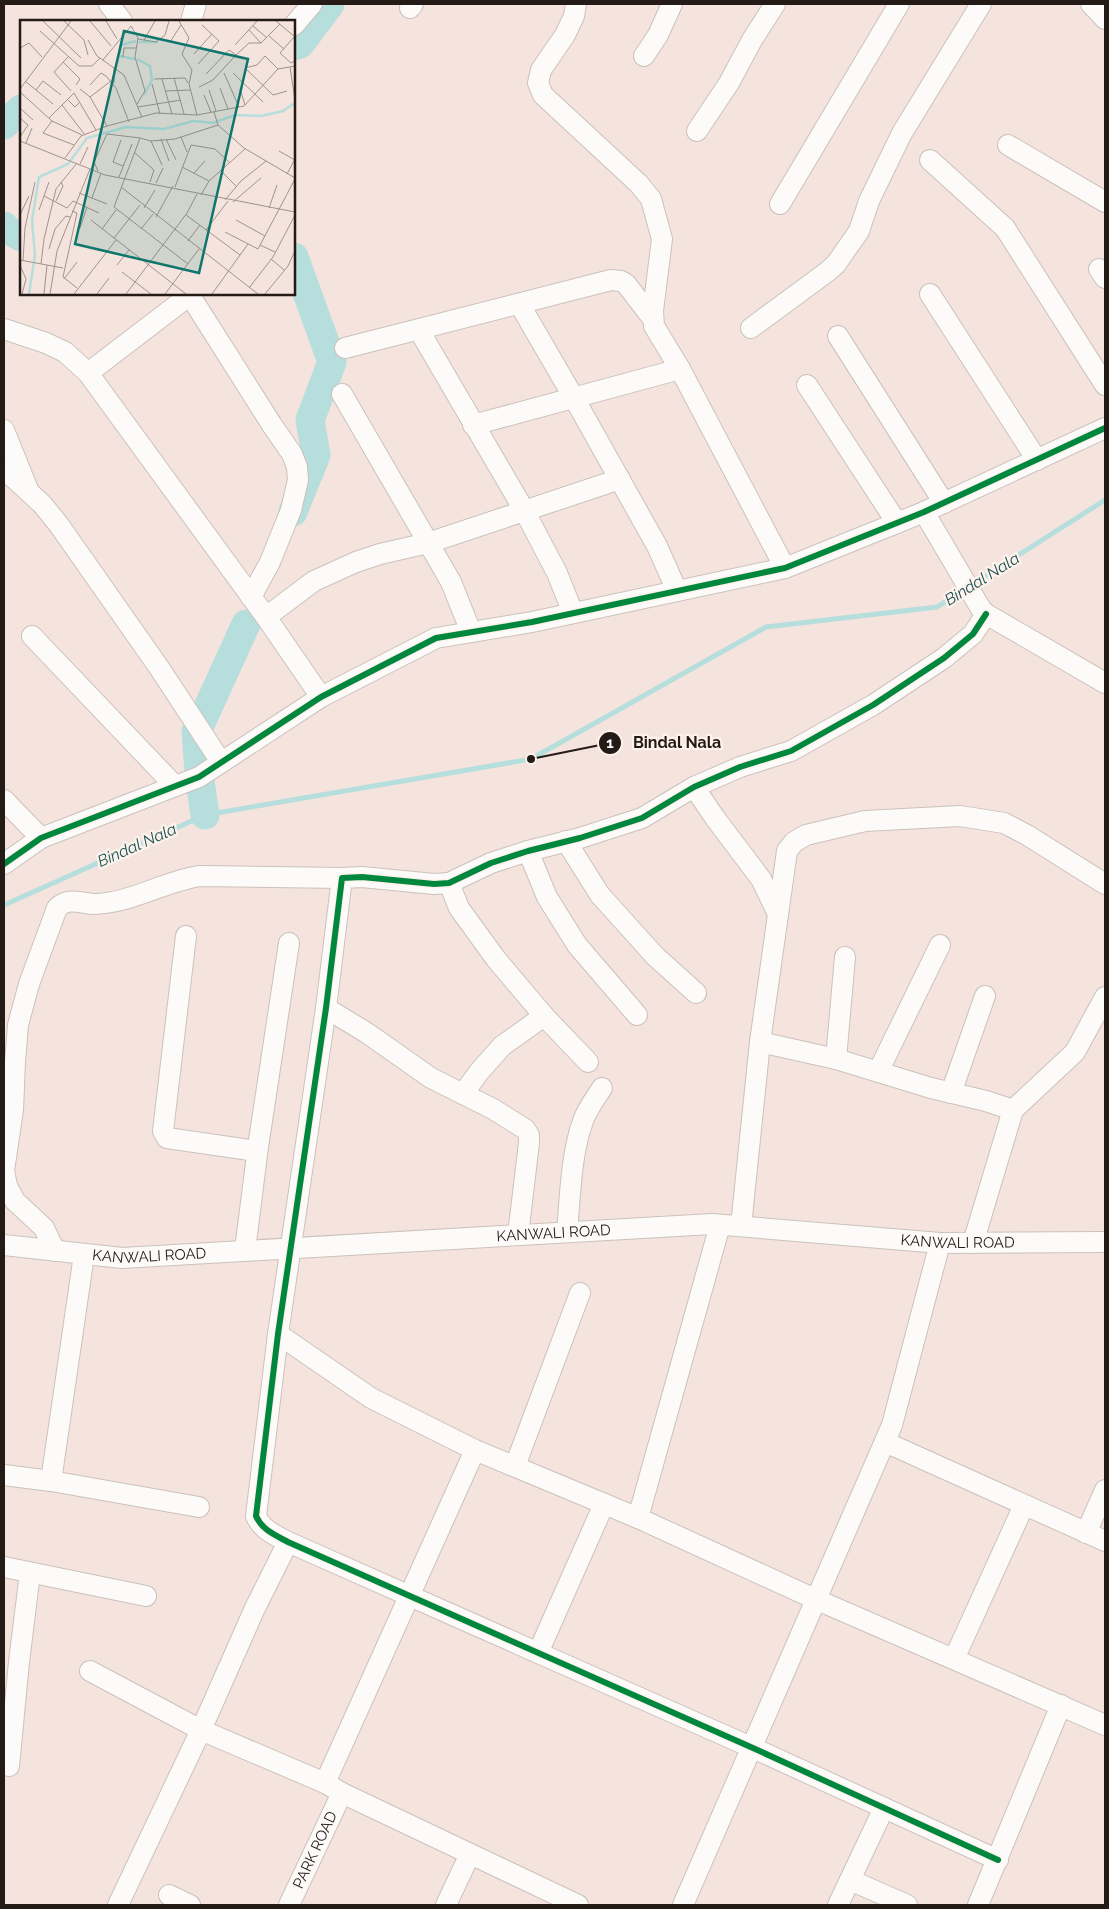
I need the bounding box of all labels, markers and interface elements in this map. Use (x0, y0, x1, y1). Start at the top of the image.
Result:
inset map (20, 20, 295, 295)
water label: Bindal Nala (941, 548, 1023, 609)
callout: Bindal Nala (598, 727, 731, 758)
text: Bindal Nala (633, 733, 721, 752)
text: 1 (606, 734, 614, 752)
water label: Bindal Nala (95, 819, 180, 871)
street label: KANWALI ROAD (496, 1221, 611, 1245)
street label: KANWALI ROAD (900, 1231, 1015, 1253)
street label: KANWALI ROAD (91, 1244, 207, 1267)
street label: PARK ROAD (289, 1808, 341, 1891)

